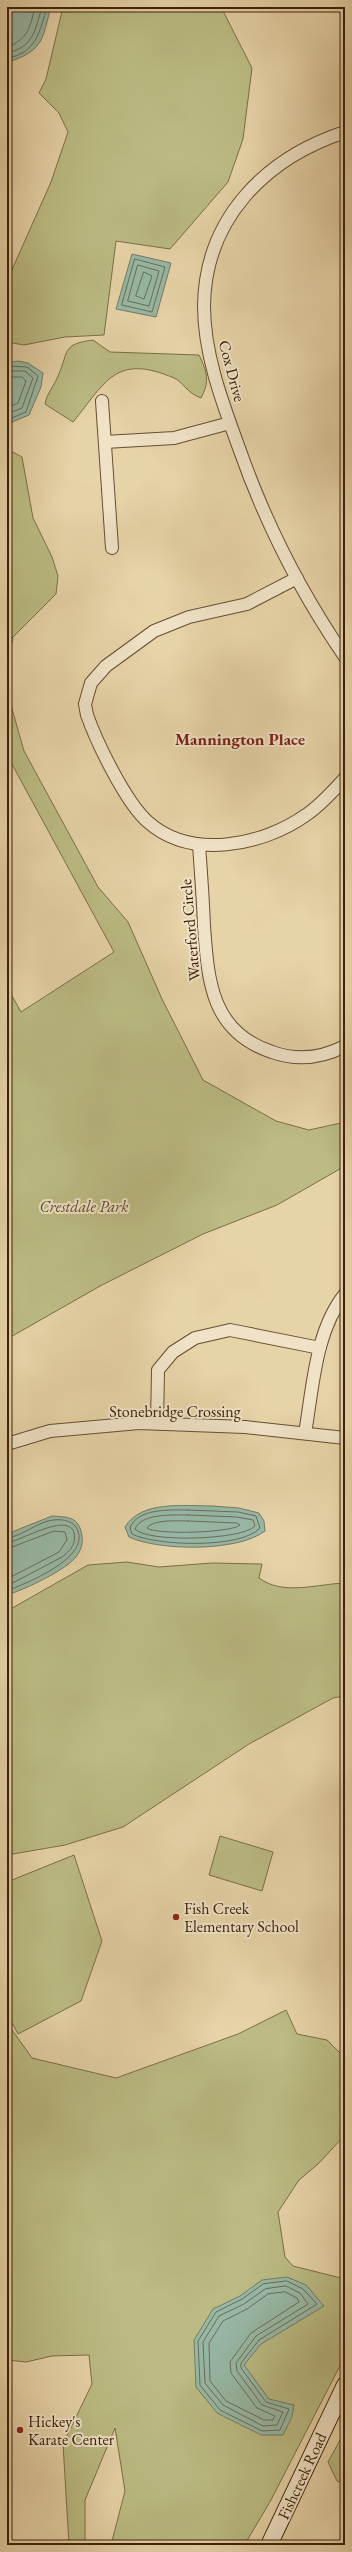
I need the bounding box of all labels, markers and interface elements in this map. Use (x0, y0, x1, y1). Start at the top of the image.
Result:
street label: Cox Drive (214, 338, 250, 404)
district label: Mannington Place (175, 728, 305, 750)
street label: Waterford Circle (175, 878, 205, 982)
park label: Crestdale Park (40, 1196, 129, 1217)
street label: Stonebridge Crossing (109, 1401, 242, 1422)
place label: Fish Creek Elementary School (184, 1898, 299, 1937)
marker: Fish Creek Elementary School (171, 1912, 181, 1922)
place label: Hickey's Karate Center (28, 2411, 115, 2450)
marker: Hickey's Karate Center (15, 2425, 25, 2435)
street label: Fishcreek Road (273, 2428, 332, 2523)

